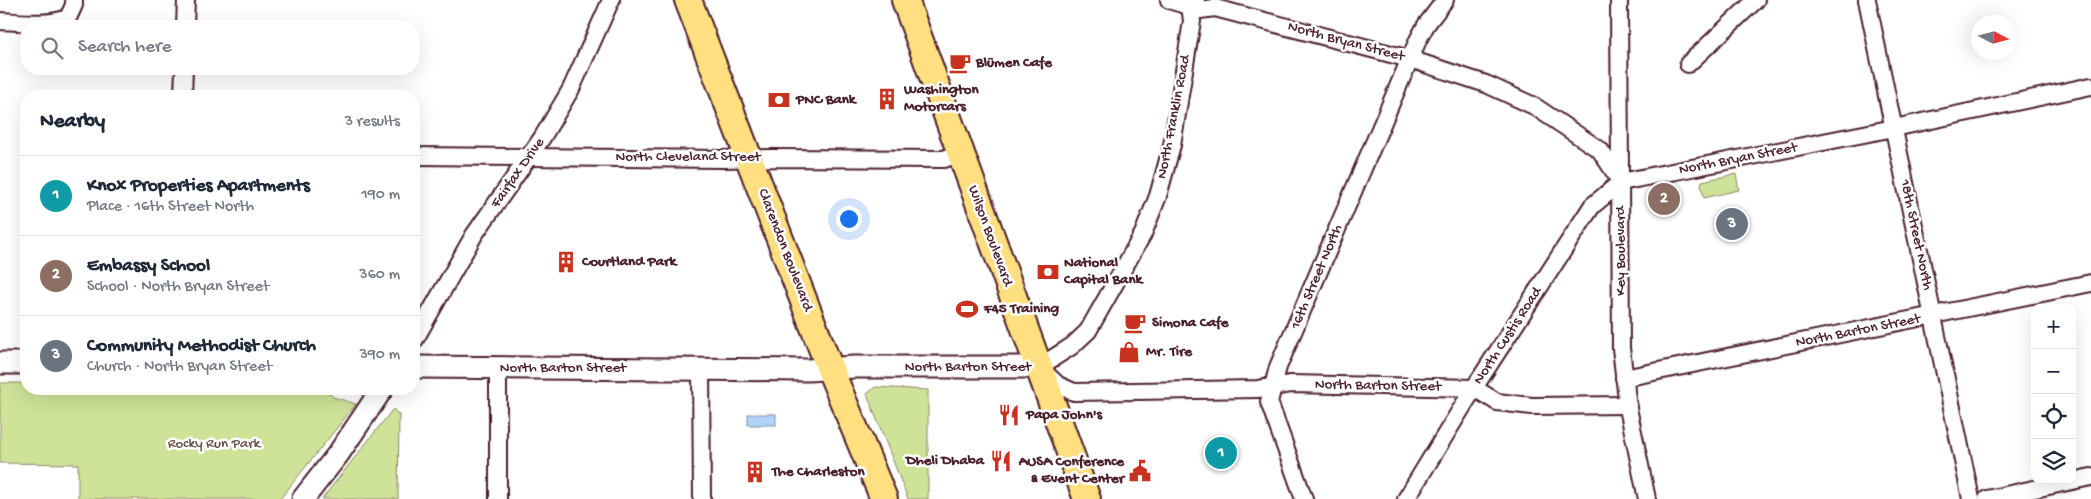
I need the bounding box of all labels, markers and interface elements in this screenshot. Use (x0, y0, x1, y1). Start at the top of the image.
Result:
north arrow (1971, 15, 2016, 60)
street label: North Bryan Street (1286, 18, 1408, 67)
search box (20, 20, 420, 75)
icon: search (38, 34, 66, 62)
text: Search here (78, 36, 172, 59)
cafe icon: Blümen Cafe (947, 50, 973, 76)
street label: North Franklin Road (1153, 52, 1195, 180)
place label: Blümen Cafe (975, 54, 1053, 72)
place label: Washington Motorcars (903, 81, 979, 116)
building icon: Washington Motorcars (874, 86, 900, 112)
bank icon: PNC Bank (766, 87, 792, 113)
place label: PNC Bank (795, 91, 858, 109)
text: Nearby (40, 110, 105, 135)
text: 3 results (345, 113, 400, 132)
street label: Fairfax Drive (487, 134, 549, 212)
street label: North Bryan Street (1677, 138, 1800, 179)
street label: North Cleveland Street (615, 148, 762, 166)
text: Knox Properties Apartments (87, 175, 310, 198)
street label: 18th Street North (1895, 177, 1937, 292)
pin: 2 (1648, 180, 1680, 218)
street label: Wilson Boulevard (963, 183, 1017, 290)
text: 1 (53, 186, 59, 205)
text: 190 m (361, 186, 400, 205)
street label: Clarendon Boulevard (753, 186, 817, 315)
text: Place · 16th Street North (87, 198, 254, 217)
street label: Key Boulevard (1612, 205, 1630, 296)
pin: 3 (1716, 205, 1748, 243)
your location (836, 206, 862, 232)
street label: 16th Street North (1286, 222, 1347, 333)
building icon: Courtland Park (553, 249, 579, 275)
place label: Courtland Park (581, 253, 678, 271)
place label: National Capital Bank (1063, 254, 1145, 289)
text: Embassy School (87, 255, 210, 278)
bank icon: National Capital Bank (1035, 259, 1061, 285)
text: 2 (52, 266, 60, 285)
text: 360 m (359, 266, 400, 285)
text: School · North Bryan Street (87, 278, 269, 297)
street label: North Custis Road (1470, 283, 1547, 388)
sports icon: F45 Training (954, 296, 980, 322)
place label: F45 Training (983, 300, 1059, 318)
map controls (2031, 304, 2076, 484)
button: + (2031, 304, 2076, 349)
cafe icon: Simona Cafe (1122, 310, 1148, 336)
street label: North Barton Street (1794, 310, 1924, 352)
place label: Simona Cafe (1152, 314, 1230, 332)
text: Community Methodist Church (87, 335, 316, 358)
shop icon: Mr. Tire (1116, 339, 1142, 365)
place label: Mr. Tire (1146, 343, 1193, 361)
text: 3 (52, 346, 60, 365)
text: 390 m (359, 346, 400, 365)
button: − (2031, 349, 2076, 394)
text: Church · North Bryan Street (87, 358, 272, 377)
street label: North Barton Street (905, 358, 1033, 376)
street label: North Barton Street (500, 359, 628, 377)
street label: North Barton Street (1315, 376, 1443, 396)
button: locate (2031, 394, 2076, 439)
restaurant icon: Papa John's (996, 402, 1022, 428)
place label: Papa John's (1025, 406, 1104, 424)
pin: 1 (1205, 434, 1237, 472)
park label: Rocky Run Park (168, 435, 262, 453)
button: layers (2031, 439, 2076, 484)
restaurant icon: Dheli Dhaba (988, 448, 1014, 474)
place label: Dheli Dhaba (904, 452, 985, 470)
place label: AUSA Conference & Event Center (1018, 453, 1126, 488)
public building icon: AUSA Conference & Event Center (1127, 458, 1153, 484)
building icon: The Charleston (742, 459, 768, 485)
place label: The Charleston (771, 463, 865, 481)

